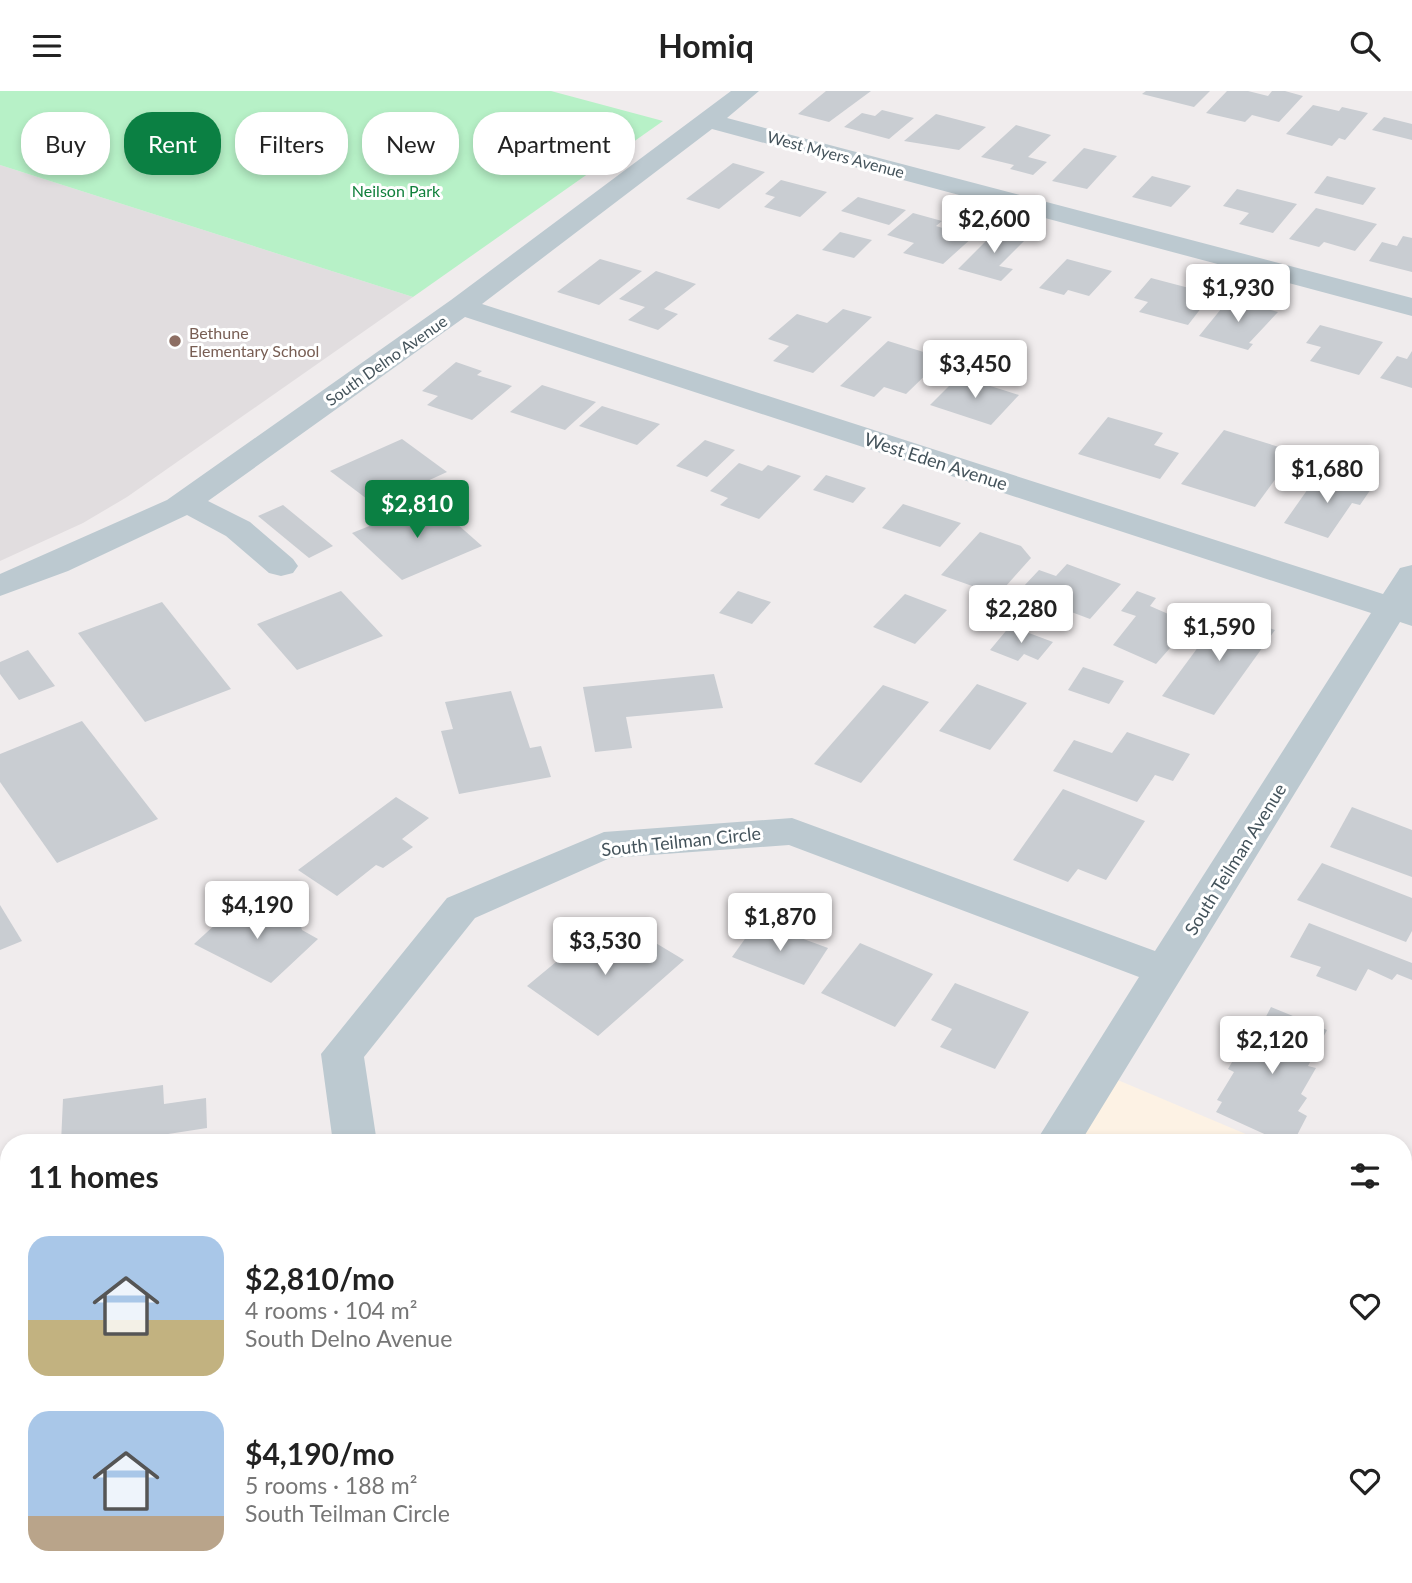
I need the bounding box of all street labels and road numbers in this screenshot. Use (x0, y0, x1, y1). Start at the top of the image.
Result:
street label: West Myers Avenue (765, 127, 907, 181)
street label: South Delno Avenue (321, 311, 451, 409)
street label: West Eden Avenue (862, 427, 1010, 495)
street label: South Teilman Avenue (1179, 779, 1291, 939)
street label: South Teilman Circle (600, 822, 762, 860)

